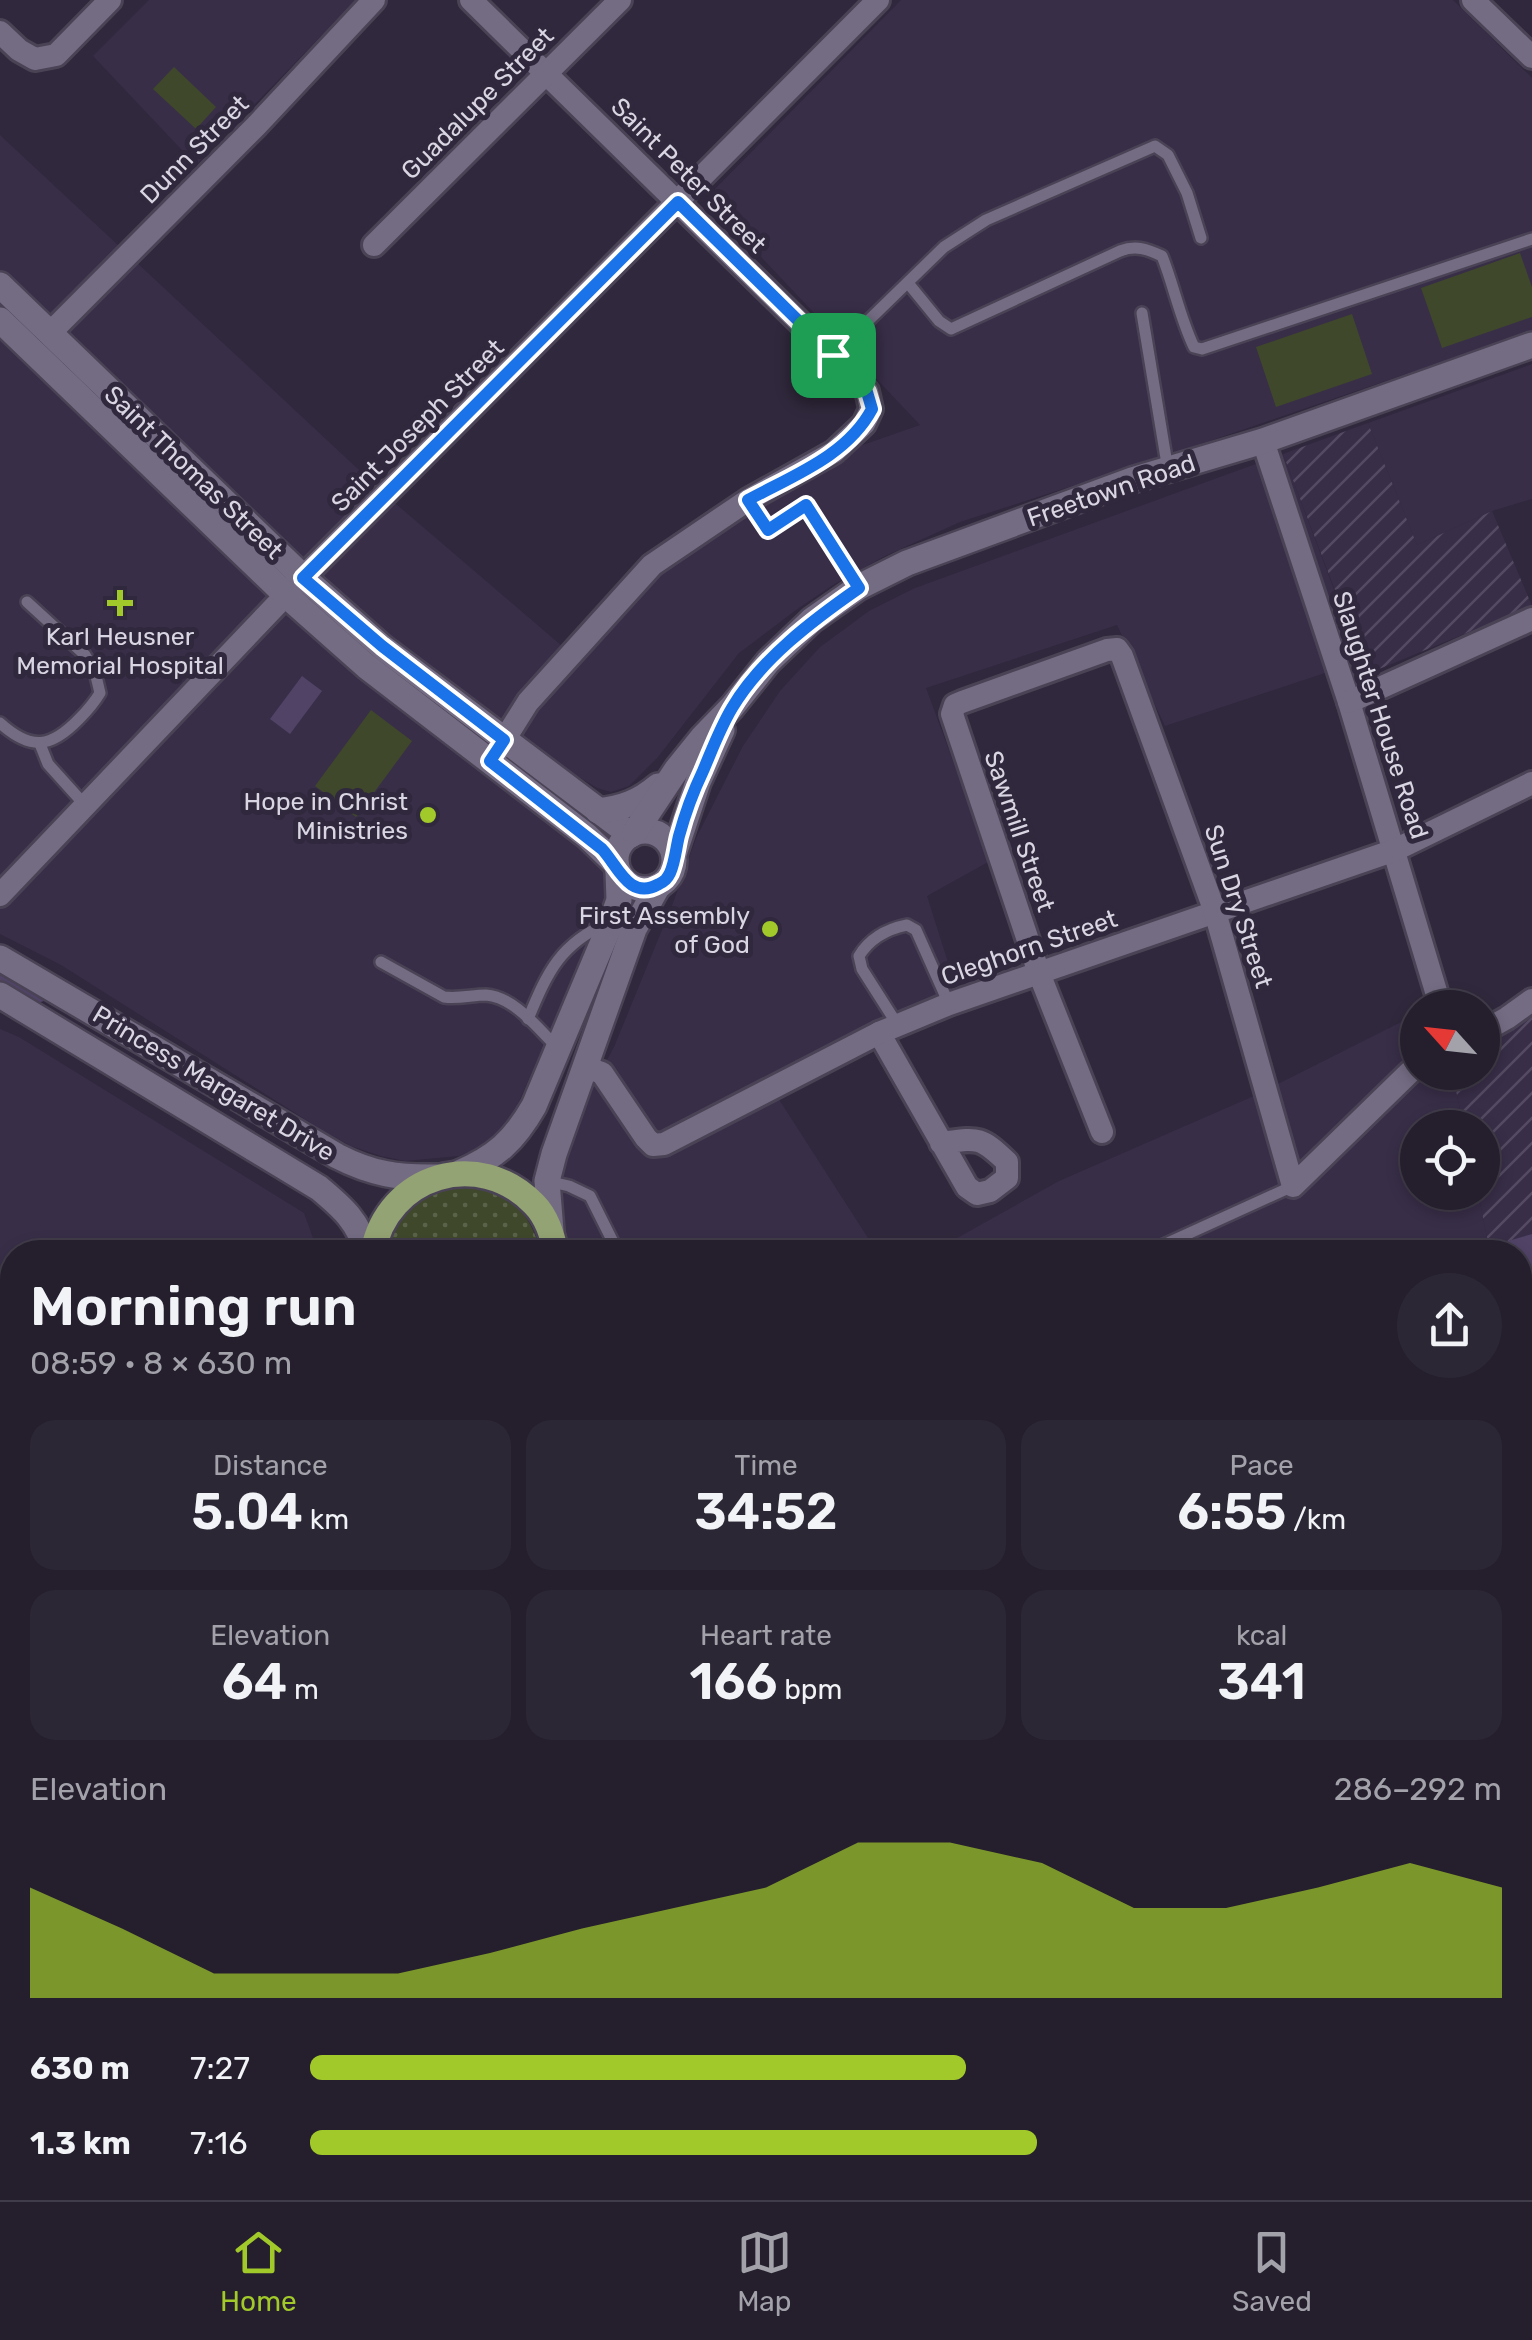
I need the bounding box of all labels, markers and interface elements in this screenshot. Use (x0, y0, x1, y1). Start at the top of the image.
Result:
street label: Guadalupe Street (395, 21, 560, 185)
street label: Dunn Street (134, 89, 255, 209)
street label: Saint Peter Street (605, 92, 772, 259)
pin (791, 313, 876, 398)
icon: arrive (806, 328, 861, 383)
street label: Saint Joseph Street (325, 333, 510, 518)
street label: Saint Thomas Street (99, 380, 289, 565)
street label: Freetown Road (1023, 448, 1199, 533)
street label: Slaughter House Road (1327, 588, 1434, 843)
marker: Karl Heusner Memorial Hospital (107, 590, 133, 616)
place label: Karl Heusner Memorial Hospital (16, 622, 224, 680)
street label: Sawmill Street (978, 747, 1061, 916)
place label: Hope in Christ Ministries (244, 787, 408, 845)
marker: Hope in Christ Ministries (417, 804, 439, 826)
street label: Sun Dry Street (1198, 821, 1279, 992)
place label: First Assembly of God (579, 901, 750, 959)
street label: Cleghorn Street (937, 904, 1121, 991)
marker: First Assembly of God (759, 918, 781, 940)
north arrow (1400, 990, 1500, 1090)
map controls (1400, 990, 1500, 1210)
street label: Princess Margaret Drive (88, 1000, 340, 1167)
button: locate (1400, 1110, 1500, 1210)
button: share (1397, 1273, 1502, 1378)
text: Morning run (30, 1274, 357, 1339)
text: 08:59 · 8 × 630 m (30, 1344, 292, 1382)
text: Distance (213, 1449, 328, 1482)
text: Time (734, 1449, 798, 1482)
text: Pace (1230, 1449, 1294, 1482)
text: 5.04 (192, 1482, 303, 1542)
text: 34:52 (694, 1482, 837, 1542)
text: 6:55 (1177, 1482, 1286, 1542)
text: km (303, 1503, 349, 1536)
text: /km (1286, 1503, 1346, 1536)
text: Elevation (210, 1619, 330, 1652)
text: Heart rate (700, 1619, 832, 1652)
text: kcal (1236, 1619, 1287, 1652)
text: 64 (222, 1652, 287, 1712)
text: 166 (690, 1652, 777, 1712)
text: 341 (1217, 1652, 1306, 1712)
text: m (287, 1673, 319, 1706)
text: bpm (777, 1673, 842, 1706)
text: Elevation (30, 1770, 167, 1808)
text: 286–292 m (1334, 1770, 1502, 1808)
text: 630 m (30, 2049, 130, 2087)
text: 7:27 (190, 2049, 250, 2087)
text: 1.3 km (30, 2124, 131, 2162)
text: 7:16 (190, 2124, 248, 2162)
tab: Home (220, 2225, 297, 2318)
tab: Map (737, 2225, 792, 2318)
tab: Saved (1232, 2225, 1312, 2318)

